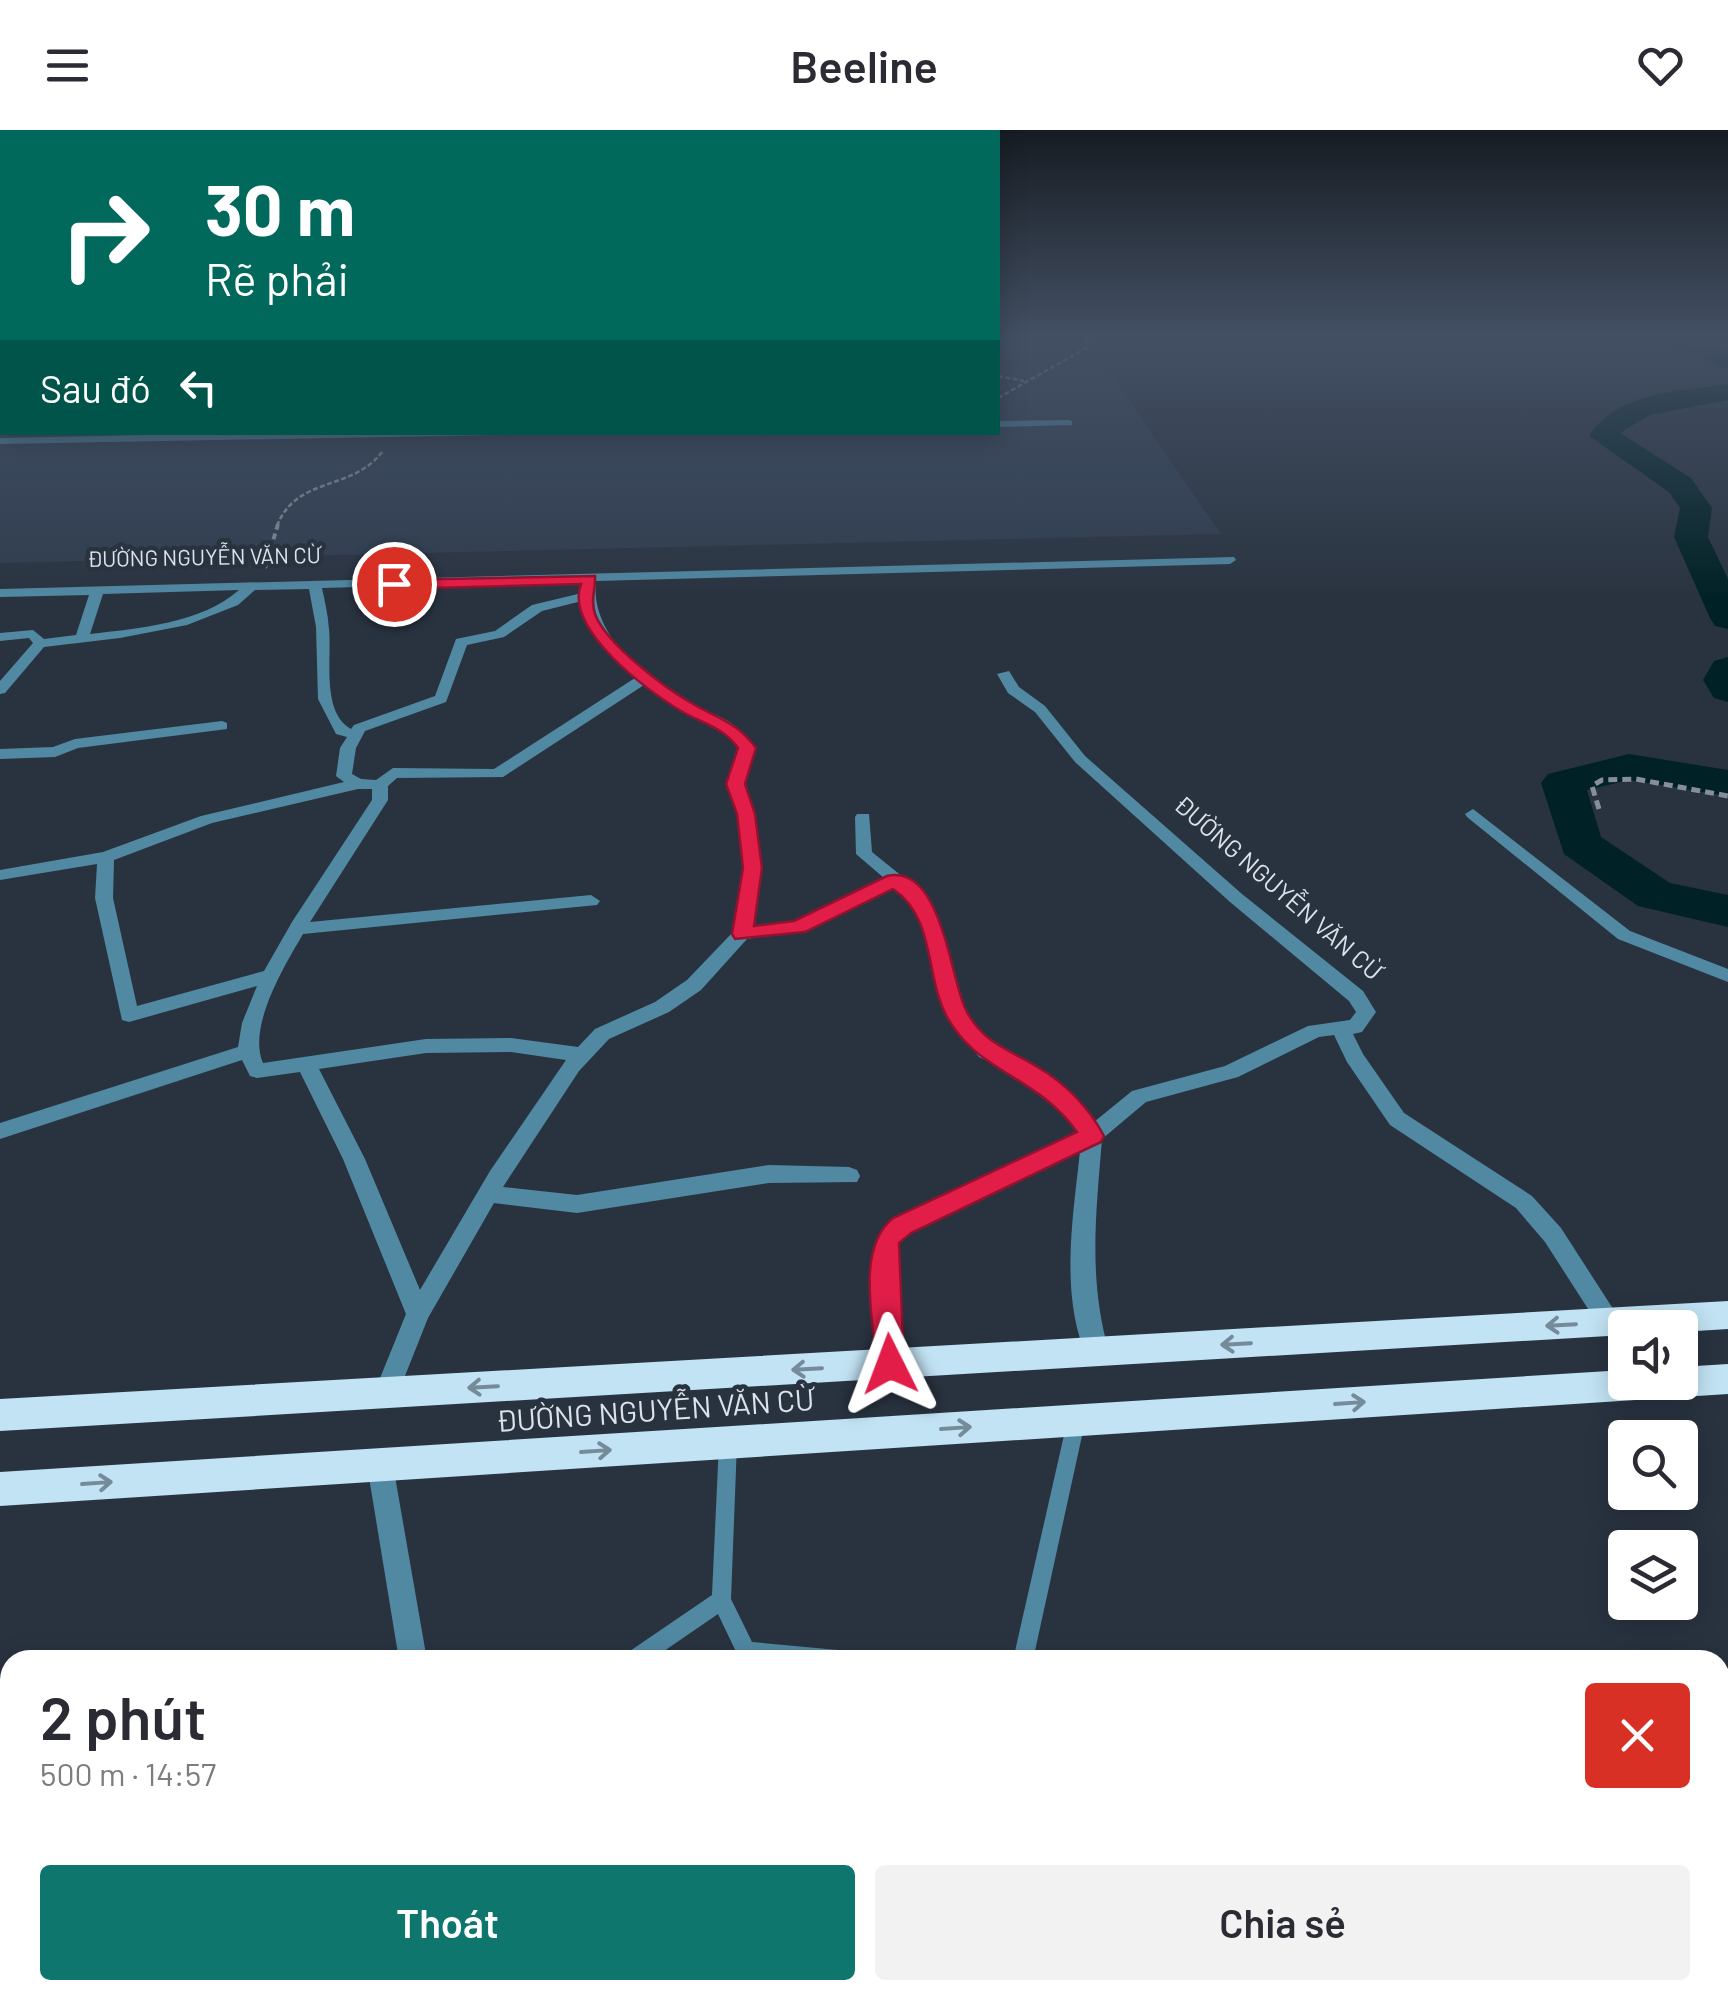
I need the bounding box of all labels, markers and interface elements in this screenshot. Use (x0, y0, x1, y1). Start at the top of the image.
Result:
icon: menu (40, 38, 95, 93)
text: Beeline (790, 38, 938, 92)
icon: heart (1633, 38, 1688, 93)
text: 30 m (205, 166, 355, 250)
icon: right (40, 170, 170, 300)
text: Rẽ phải (205, 251, 349, 305)
icon: left (171, 360, 226, 415)
text: Sau đó (40, 365, 151, 411)
street label: ĐƯỜNG NGUYỄN VĂN CỪ (87, 541, 323, 571)
pin (352, 542, 437, 627)
icon: arrive (367, 557, 422, 612)
street label: ĐƯỜNG NGUYỄN VĂN CỪ (1169, 787, 1392, 987)
map controls (1608, 1310, 1698, 1620)
button: sound (1608, 1310, 1698, 1400)
position arrow (838, 1312, 942, 1416)
one-way arrow (1545, 1316, 1577, 1335)
one-way arrow (1221, 1335, 1253, 1354)
one-way arrow (792, 1360, 824, 1379)
one-way arrow (467, 1378, 499, 1397)
street label: ĐƯỜNG NGUYỄN VĂN CỪ (495, 1380, 817, 1438)
one-way arrow (1333, 1393, 1365, 1412)
one-way arrow (939, 1418, 971, 1437)
button: search (1608, 1420, 1698, 1510)
one-way arrow (580, 1441, 612, 1460)
one-way arrow (81, 1473, 113, 1492)
button: layers (1608, 1530, 1698, 1620)
text: 2 phút (40, 1680, 207, 1752)
button: close (1585, 1683, 1690, 1788)
text: 500 m · 14:57 (40, 1754, 216, 1792)
button: Thoát (40, 1865, 855, 1980)
button: Chia sẻ (875, 1865, 1690, 1980)

